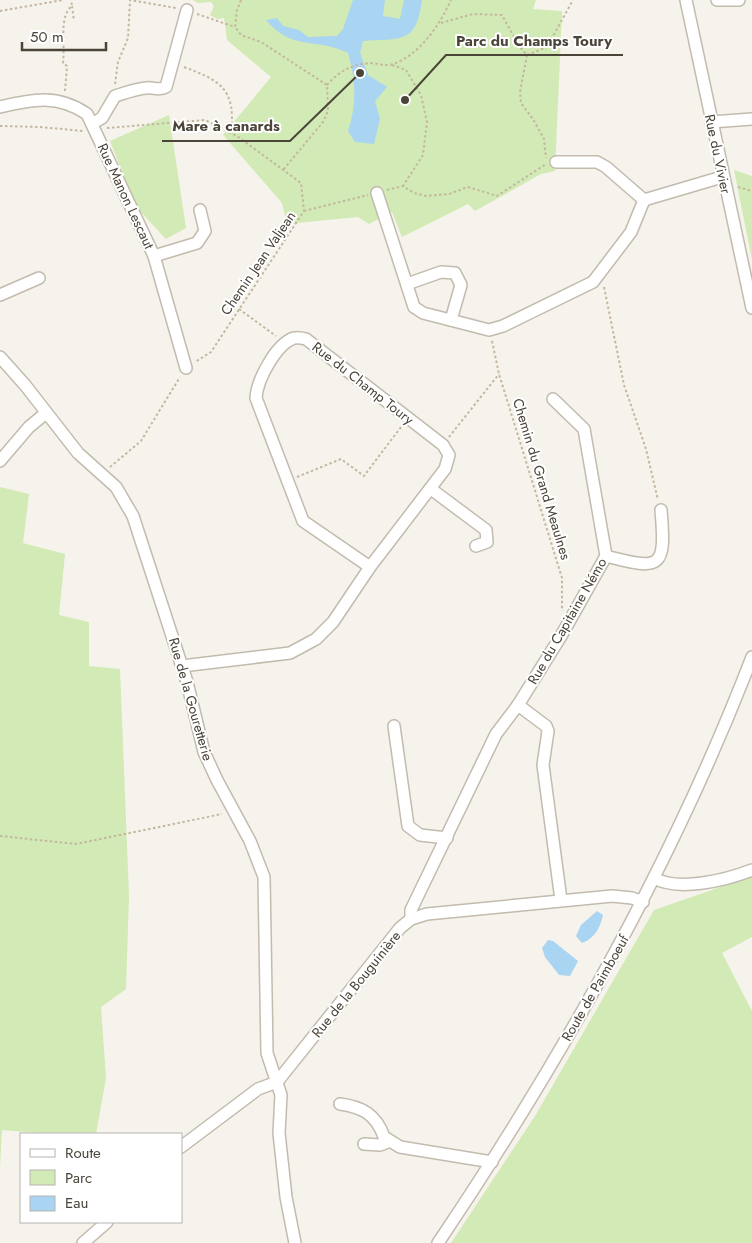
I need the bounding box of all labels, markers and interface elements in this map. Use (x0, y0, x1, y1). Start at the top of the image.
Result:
scale bar (22, 20, 106, 52)
callout: Parc du Champs Toury (446, 25, 623, 55)
text: 50 m (30, 26, 64, 48)
text: Parc du Champs Toury (456, 30, 612, 52)
callout: Mare à canards (162, 111, 290, 141)
street label: Rue du Vivier (700, 112, 736, 196)
text: Mare à canards (172, 115, 280, 137)
street label: Rue Manon Lescaut (93, 140, 160, 253)
street label: Chemin Jean Valjean (216, 207, 300, 319)
street label: Rue du Champ Toury (308, 337, 419, 430)
street label: Chemin du Grand Meaulnes (508, 396, 576, 562)
street label: Rue du Capitaine Némo (523, 554, 612, 688)
street label: Rue de la Gouretterie (164, 635, 218, 763)
street label: Rue de la Bouguinière (307, 926, 405, 1042)
street label: Route de Paimboeuf (556, 930, 634, 1045)
legend (20, 1133, 182, 1223)
text: Route (65, 1142, 101, 1164)
text: Parc (65, 1167, 92, 1189)
text: Eau (65, 1192, 88, 1214)

